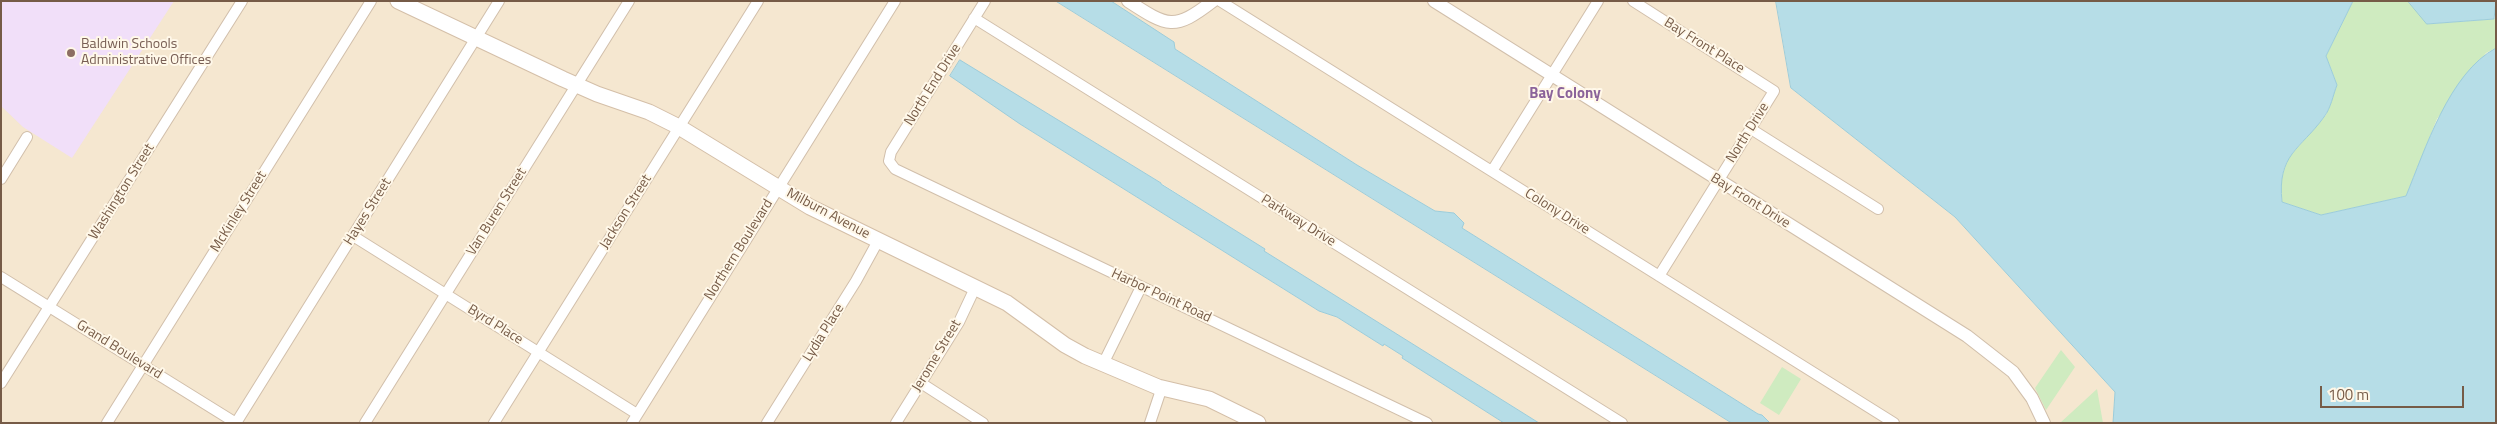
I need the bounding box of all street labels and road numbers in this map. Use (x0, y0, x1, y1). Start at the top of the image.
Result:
street label: Bay Front Place (1661, 15, 1747, 77)
street label: North End Drive (901, 41, 965, 129)
street label: North Drive (1723, 100, 1773, 166)
street label: Washington Street (86, 141, 158, 243)
street label: Van Buren Street (463, 165, 531, 259)
street label: McKinley Street (207, 168, 271, 256)
street label: Bay Front Drive (1707, 170, 1793, 232)
street label: Jackson Street (596, 172, 656, 252)
street label: Hayes Street (341, 175, 395, 249)
street label: Milburn Avenue (783, 185, 873, 243)
street label: Colony Drive (1521, 185, 1593, 239)
street label: Parkway Drive (1258, 191, 1338, 251)
street label: Northern Boulevard (701, 196, 777, 304)
street label: Harbor Point Road (1108, 265, 1214, 327)
street label: Byrd Place (464, 301, 526, 349)
street label: Lydia Place (800, 301, 848, 365)
street label: Grand Boulevard (73, 317, 165, 383)
street label: Jerome Street (909, 317, 965, 395)

